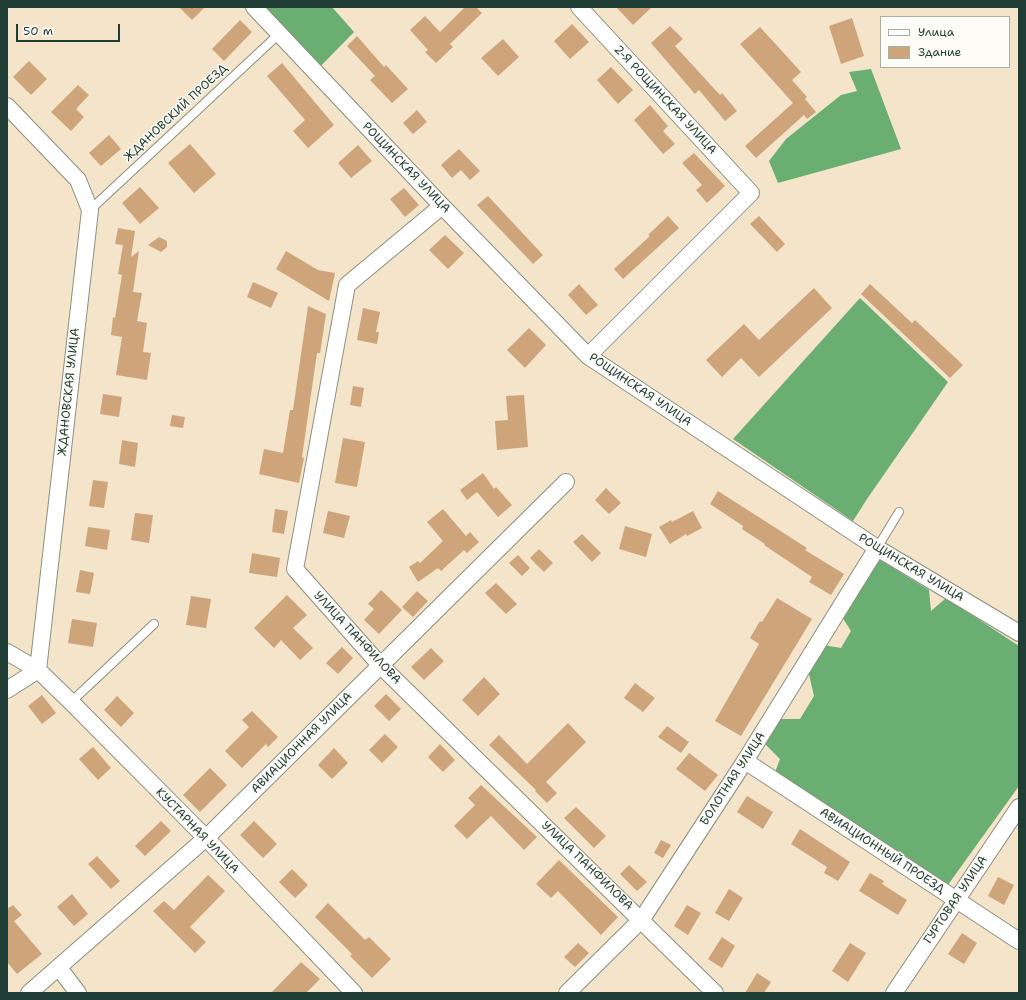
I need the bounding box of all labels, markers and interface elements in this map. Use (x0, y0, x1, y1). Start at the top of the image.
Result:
scale bar (18, 16, 122, 42)
legend (880, 16, 1010, 68)
text: 50 m (23, 23, 53, 39)
text: Улица (918, 24, 954, 40)
street label: 2-Я РОЩИНСКАЯ УЛИЦА (611, 42, 719, 158)
text: Здание (918, 44, 961, 60)
street label: ЖДАНОВСКИЙ ПРОЕЗД (121, 61, 231, 165)
street label: РОЩИНСКАЯ УЛИЦА (359, 120, 453, 216)
street label: ЖДАНОВСКАЯ УЛИЦА (55, 327, 83, 457)
street label: РОЩИНСКАЯ УЛИЦА (586, 350, 694, 430)
street label: РОЩИНСКАЯ УЛИЦА (856, 531, 966, 605)
street label: УЛИЦА ПАНФИЛОВА (310, 589, 404, 687)
street label: АВИАЦИОННАЯ УЛИЦА (248, 689, 356, 797)
street label: БОЛОТНАЯ УЛИЦА (697, 730, 769, 828)
street label: КУСТАРНАЯ УЛИЦА (152, 785, 242, 877)
street label: АВИАЦИОННЫЙ ПРОЕЗД (817, 805, 947, 897)
street label: УЛИЦА ПАНФИЛОВА (538, 819, 636, 913)
street label: ГУРТОВАЯ УЛИЦА (921, 853, 991, 947)

